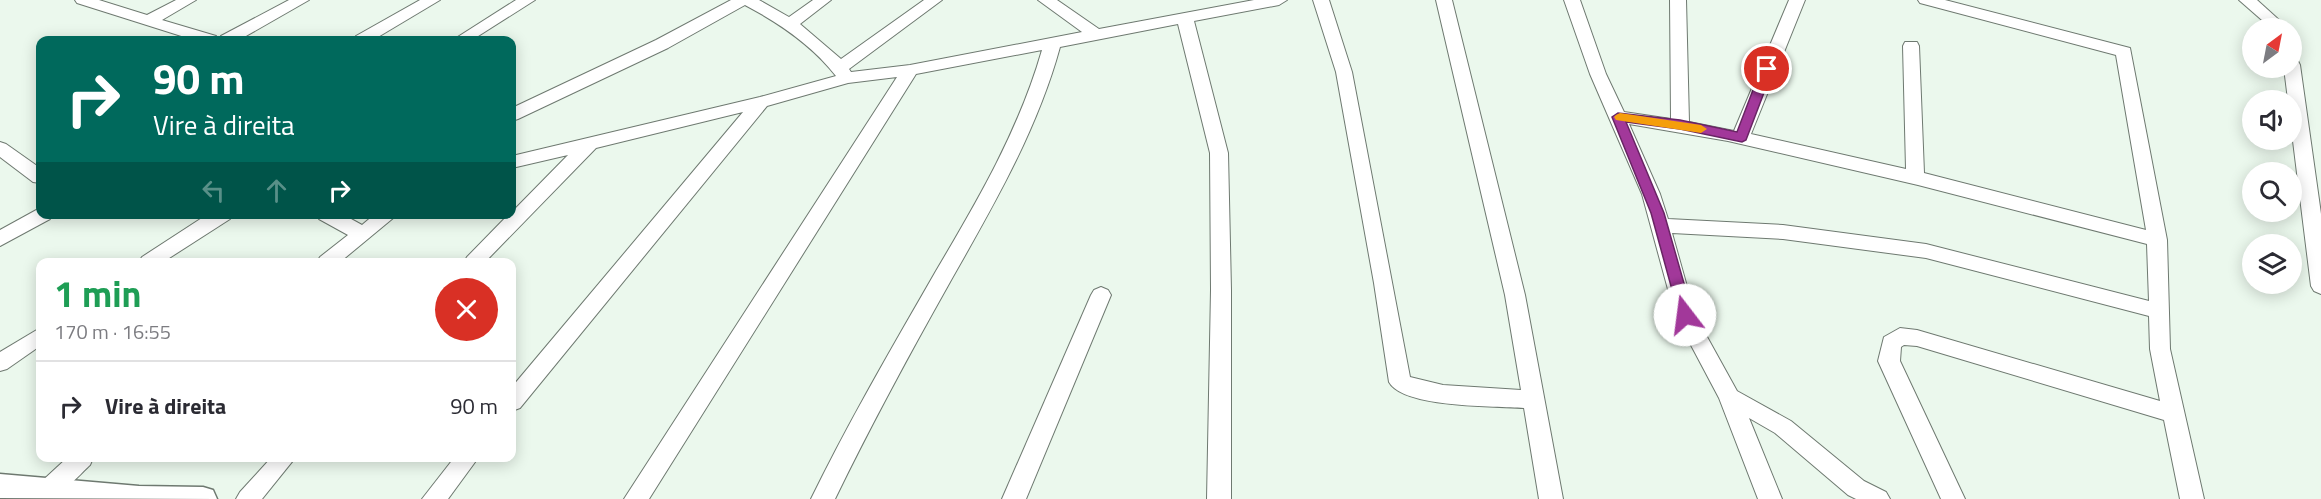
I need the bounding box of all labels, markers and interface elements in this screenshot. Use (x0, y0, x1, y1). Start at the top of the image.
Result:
north arrow (2242, 18, 2302, 78)
map controls (2242, 18, 2302, 294)
pin (1741, 43, 1792, 94)
text: 90 m (153, 46, 245, 110)
icon: arrive (1750, 52, 1783, 85)
icon: right (54, 60, 132, 138)
button: sound (2242, 90, 2302, 150)
text: Vire à direita (153, 104, 295, 145)
button: search (2242, 162, 2302, 222)
icon: left (197, 174, 230, 207)
icon: ahead (260, 174, 293, 207)
icon: right (323, 174, 356, 207)
button: layers (2242, 234, 2302, 294)
text: 1 min (54, 266, 141, 321)
button: close (435, 278, 498, 341)
position arrow (1653, 283, 1717, 347)
text: 170 m · 16:55 (54, 316, 171, 347)
text: Vire à direita (105, 389, 226, 423)
text: 90 m (450, 389, 498, 423)
icon: right (54, 390, 87, 423)

